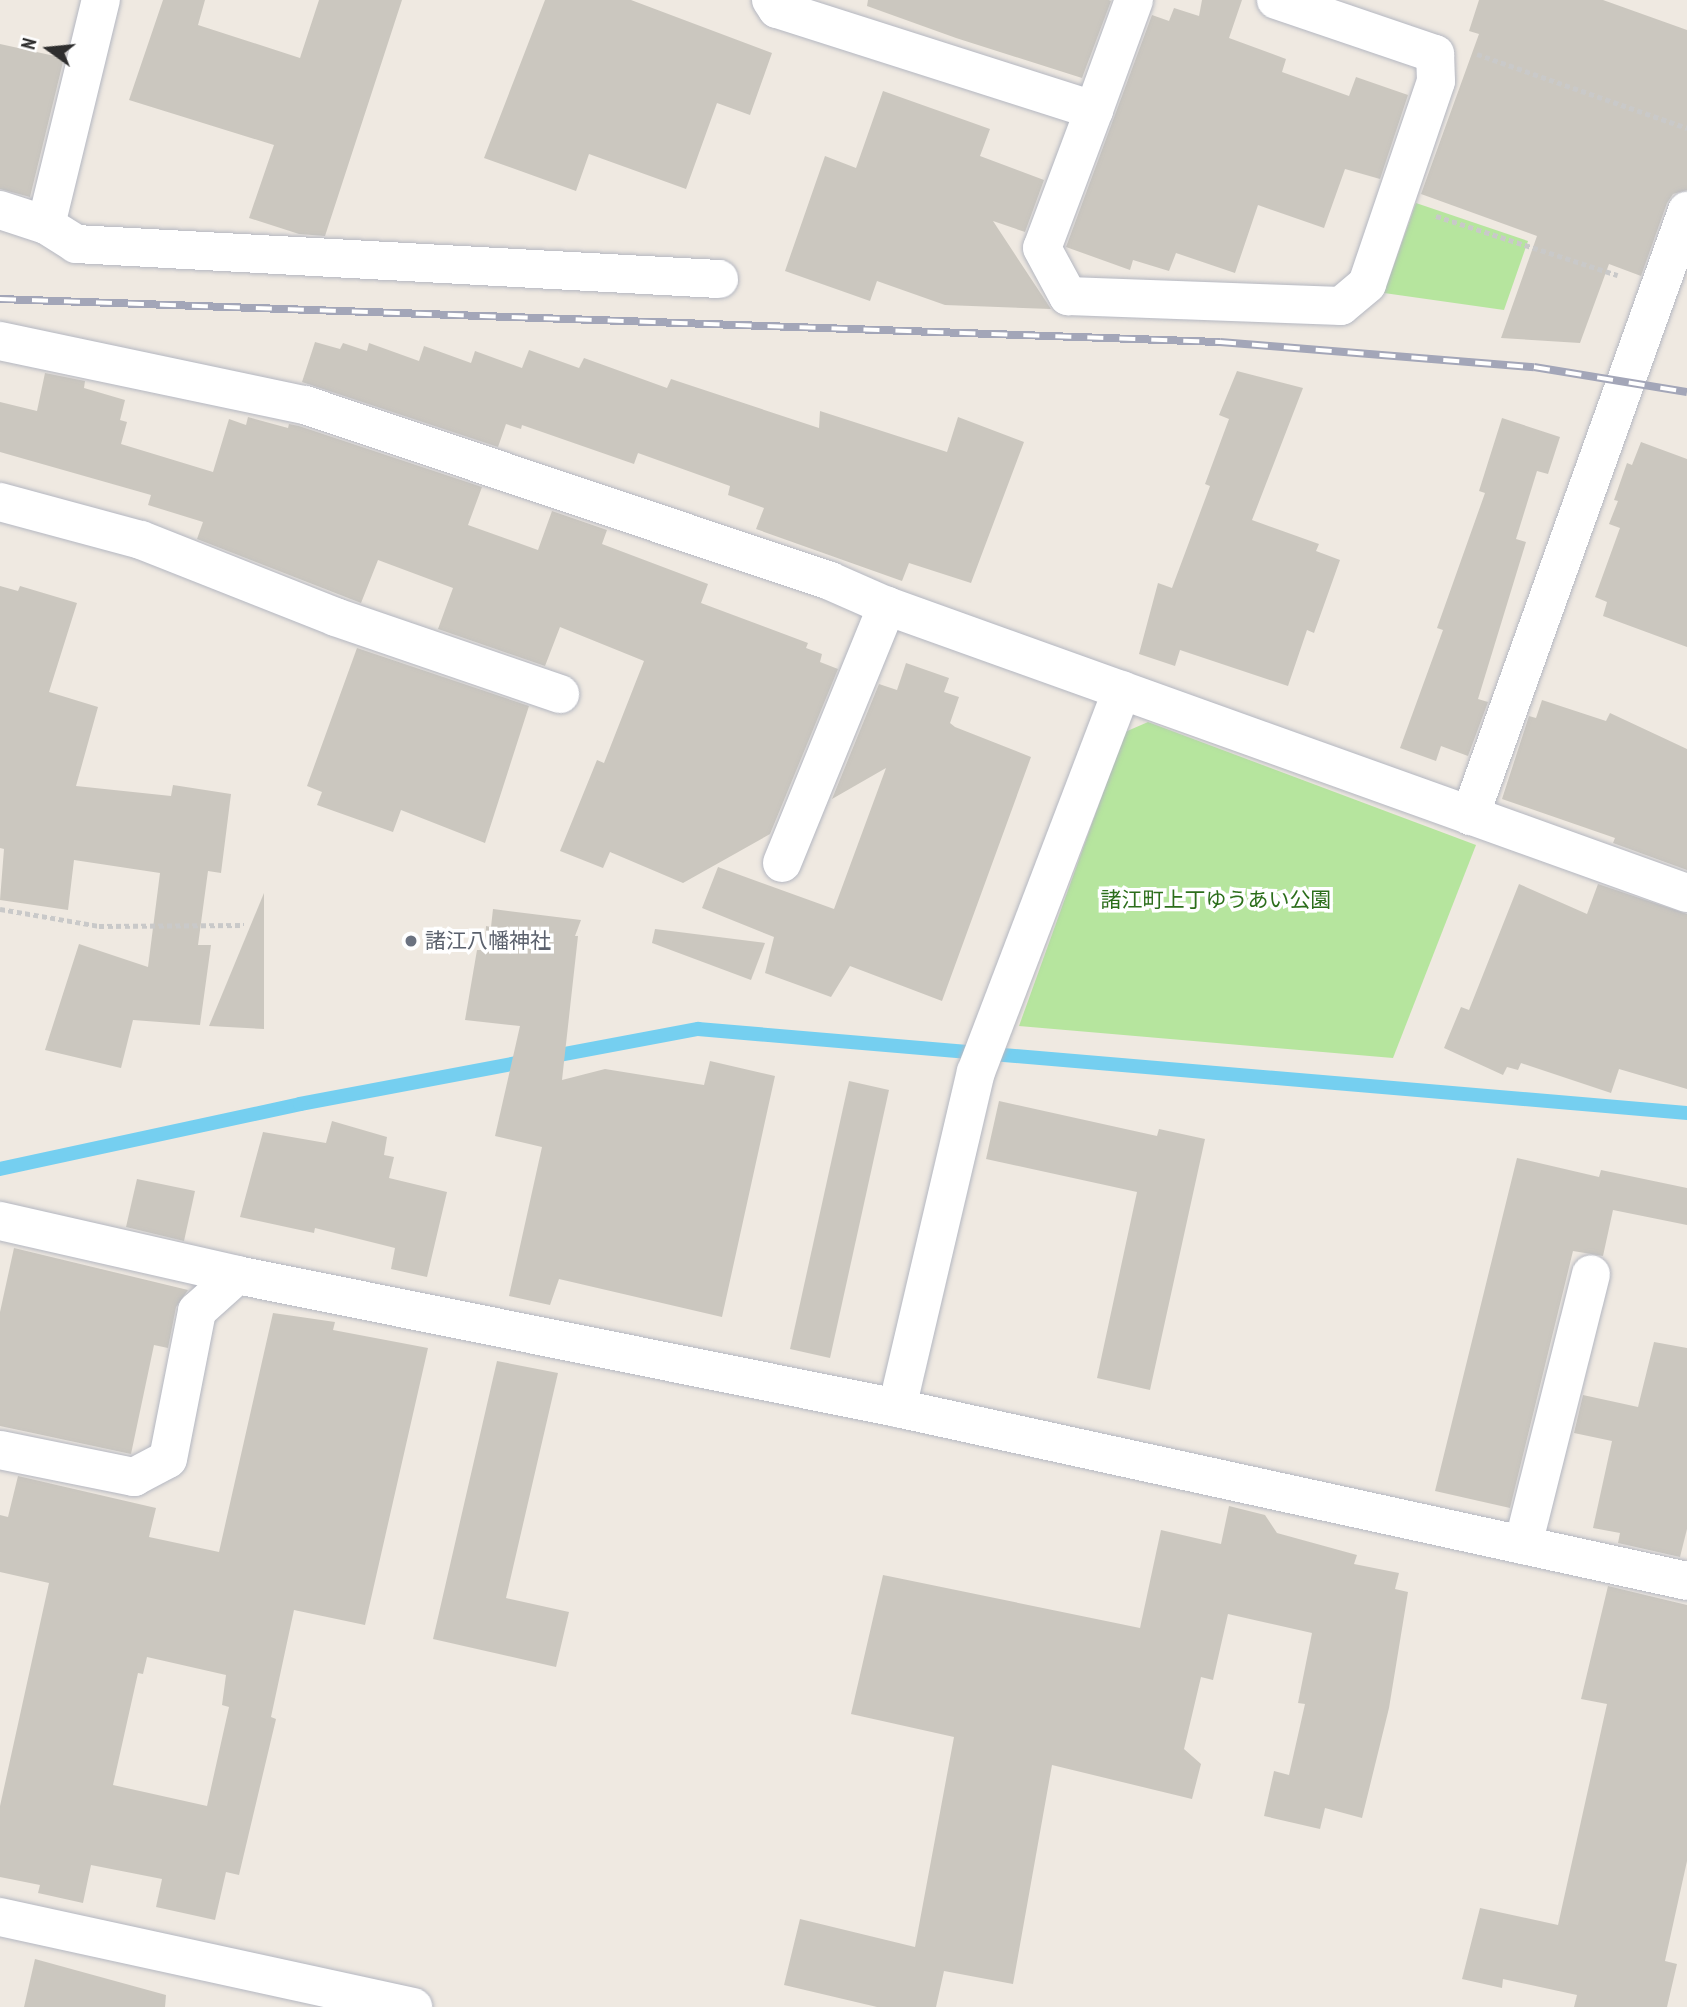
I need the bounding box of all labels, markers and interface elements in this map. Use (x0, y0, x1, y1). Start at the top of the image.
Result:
north arrow (14, 14, 84, 84)
text: N (16, 36, 42, 52)
park label: 諸江町上丁ゆうあい公園 (1101, 887, 1331, 913)
place label: 諸江八幡神社 (425, 928, 551, 954)
marker: 諸江八幡神社 (403, 933, 419, 949)

